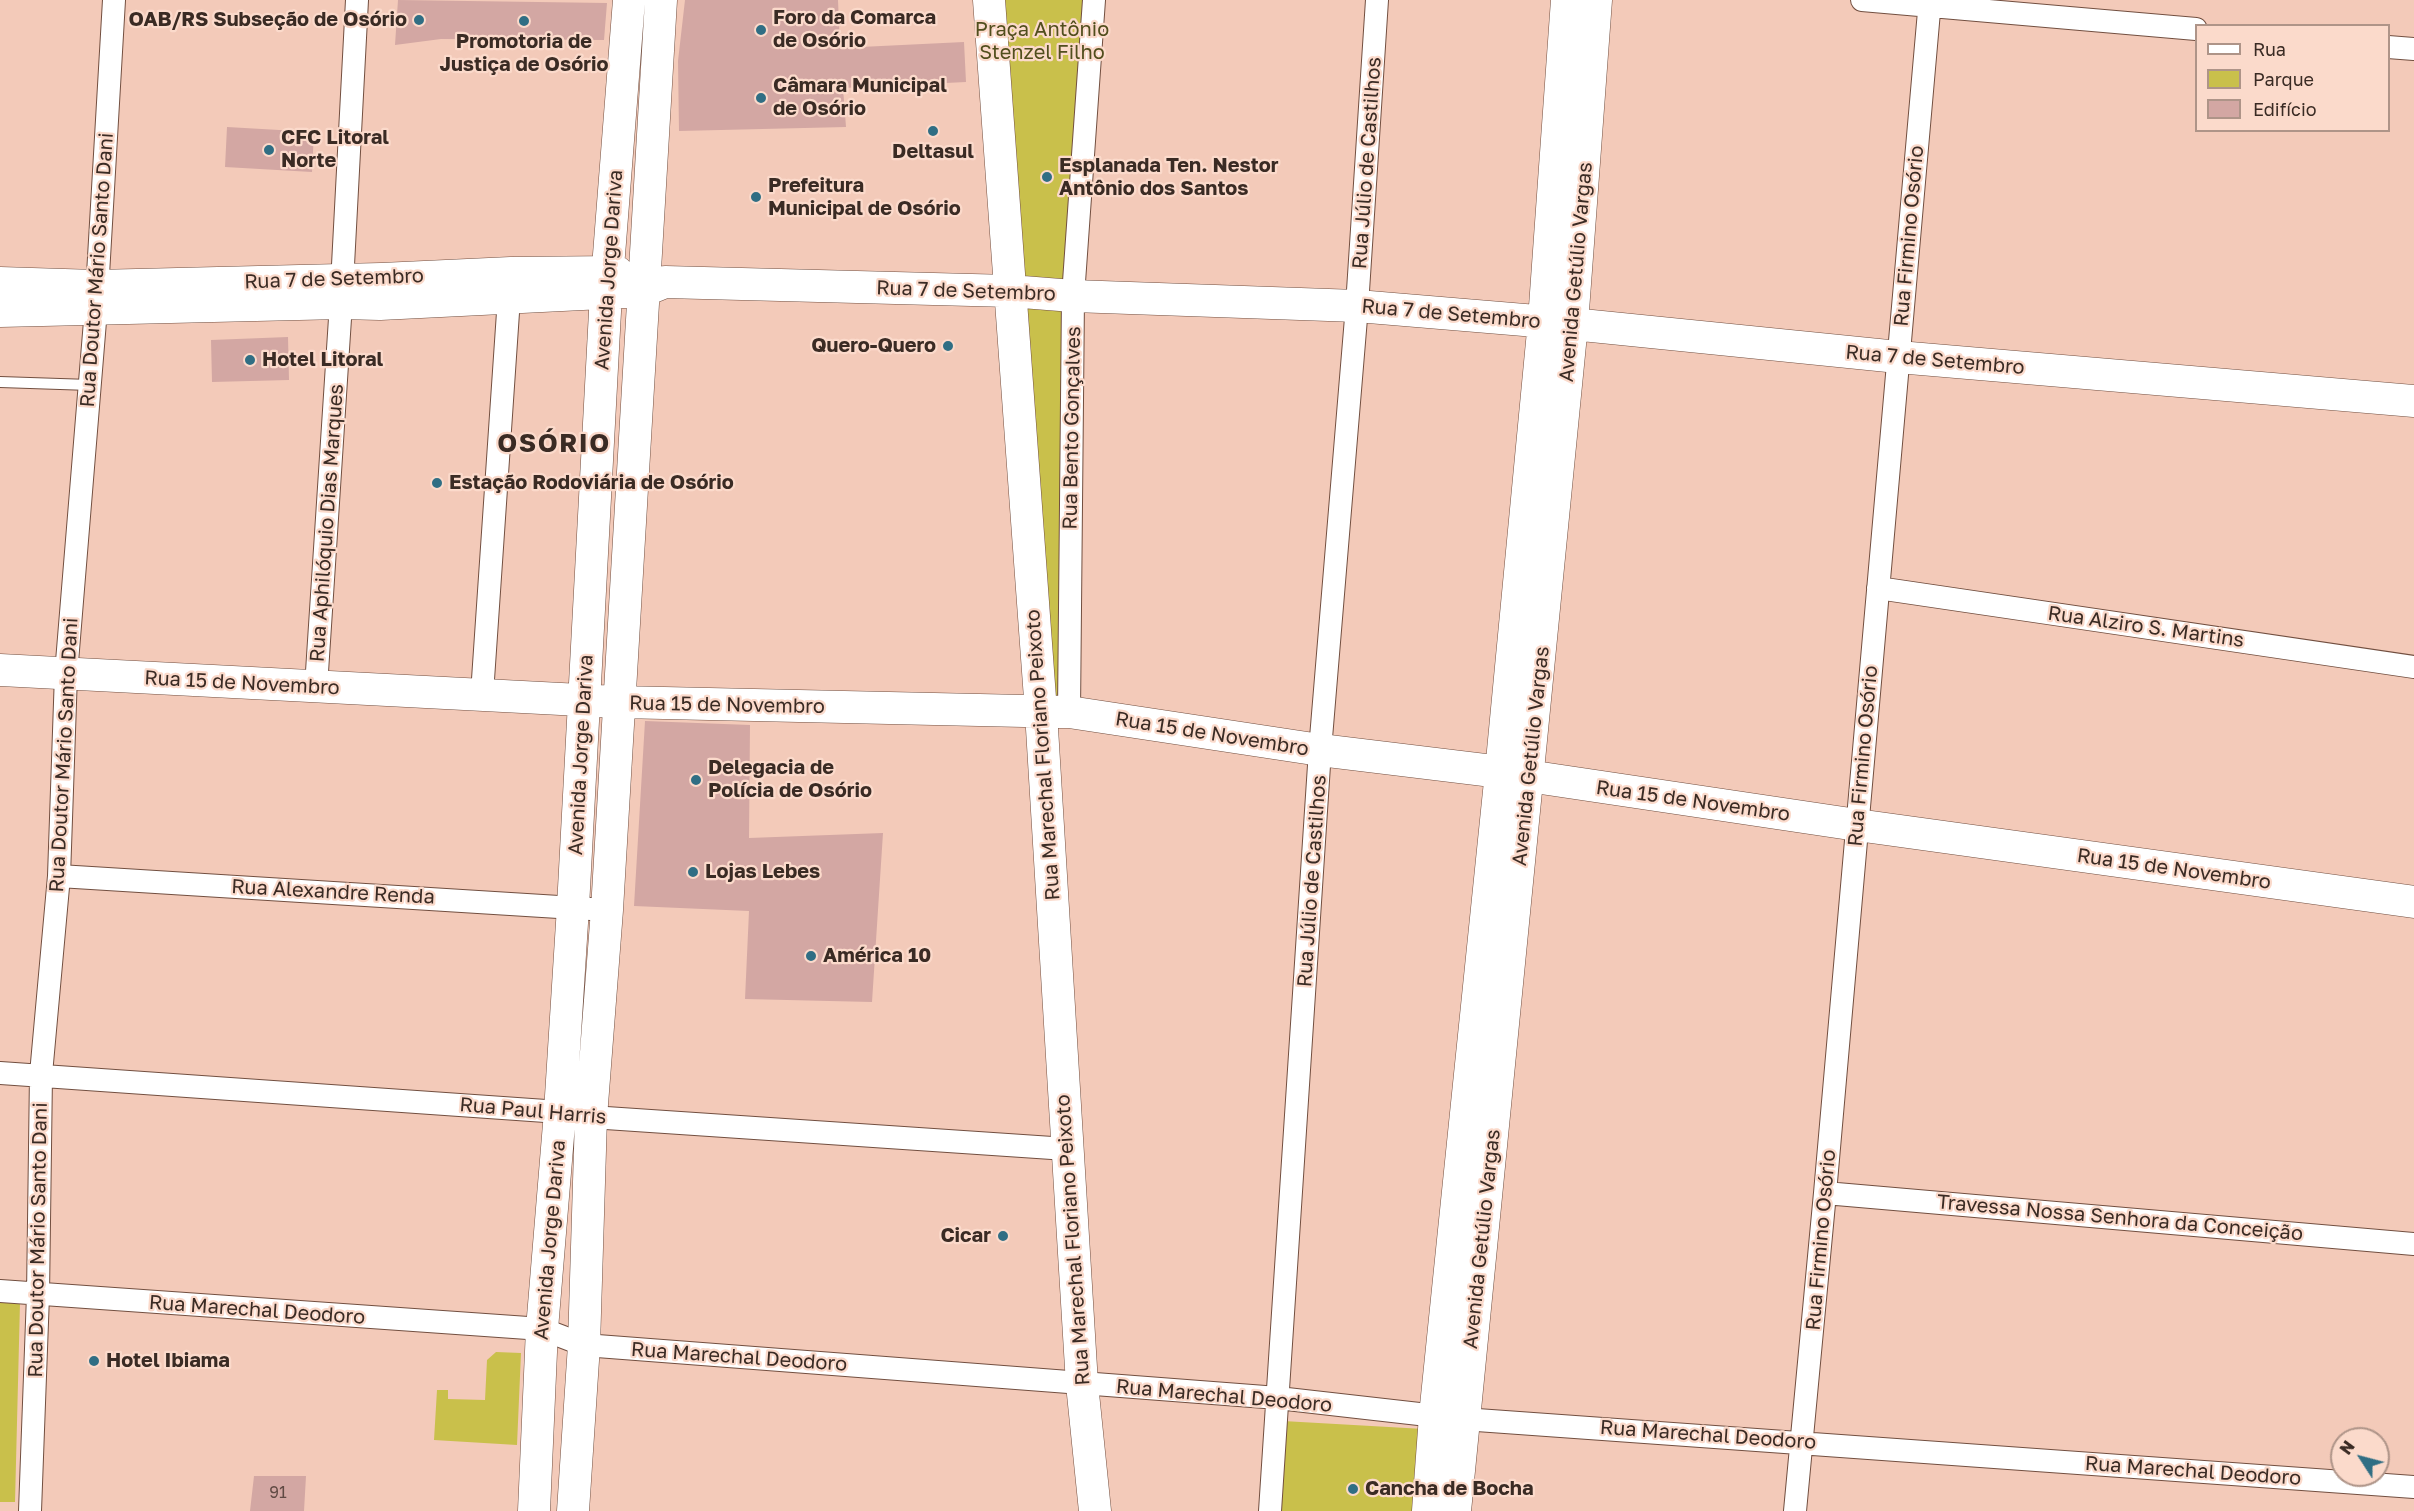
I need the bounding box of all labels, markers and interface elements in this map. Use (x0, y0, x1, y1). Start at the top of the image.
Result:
place label: Foro da Comarca de Osório (773, 6, 936, 53)
place label: OAB/RS Subseção de Osório (128, 8, 407, 32)
marker: OAB/RS Subseção de Osório (412, 13, 426, 27)
marker: Promotoria de Justiça de Osório (517, 14, 531, 28)
park label: Praça Antônio Stenzel Filho (975, 18, 1109, 65)
marker: Foro da Comarca de Osório (754, 23, 768, 37)
legend (2195, 24, 2390, 132)
place label: Promotoria de Justiça de Osório (440, 30, 608, 77)
text: Rua (2253, 38, 2286, 60)
street label: Rua Júlio de Castilhos (1348, 56, 1386, 270)
text: Parque (2253, 68, 2314, 90)
place label: Câmara Municipal de Osório (773, 74, 947, 121)
marker: Câmara Municipal de Osório (754, 91, 768, 105)
text: Edifício (2253, 98, 2317, 120)
marker: Deltasul (926, 124, 940, 138)
place label: CFC Litoral Norte (281, 126, 389, 173)
street label: Rua Doutor Mário Santo Dani (75, 132, 119, 408)
place label: Deltasul (892, 140, 974, 164)
marker: CFC Litoral Norte (262, 143, 276, 157)
street label: Rua Firmino Osório (1889, 145, 1929, 327)
place label: Esplanada Ten. Nestor Antônio dos Santos (1059, 154, 1278, 201)
street label: Avenida Getúlio Vargas (1554, 161, 1598, 383)
street label: Avenida Jorge Dariva (590, 169, 628, 371)
marker: Esplanada Ten. Nestor Antônio dos Santos (1040, 170, 1054, 184)
place label: Prefeitura Municipal de Osório (768, 174, 961, 221)
marker: Prefeitura Municipal de Osório (749, 190, 763, 204)
street label: Rua 7 de Setembro (244, 264, 424, 294)
street label: Rua 7 de Setembro (876, 276, 1056, 306)
street label: Rua 7 de Setembro (1360, 294, 1542, 334)
street label: Rua Bento Gonçalves (1058, 326, 1086, 530)
place label: Quero-Quero (811, 334, 936, 358)
marker: Quero-Quero (941, 339, 955, 353)
street label: Rua 7 de Setembro (1844, 340, 2026, 380)
place label: Hotel Litoral (262, 348, 383, 372)
marker: Hotel Litoral (243, 353, 257, 367)
street label: Rua Aphilóquio Dias Marques (305, 383, 349, 663)
district label: OSÓRIO (497, 428, 611, 460)
place label: Estação Rodoviária de Osório (449, 471, 734, 495)
marker: Estação Rodoviária de Osório (430, 476, 444, 490)
street label: Rua Alziro S. Martins (2046, 601, 2246, 653)
street label: Rua Marechal Floriano Peixoto (1021, 609, 1065, 901)
street label: Rua Doutor Mário Santo Dani (45, 617, 83, 893)
street label: Avenida Getúlio Vargas (1508, 645, 1554, 867)
street label: Avenida Jorge Dariva (564, 654, 598, 856)
street label: Rua Firmino Osório (1843, 665, 1883, 847)
street label: Rua 15 de Novembro (144, 666, 340, 700)
street label: Rua 15 de Novembro (629, 691, 825, 719)
street label: Rua 15 de Novembro (1114, 707, 1310, 761)
place label: Delegacia de Polícia de Osório (708, 756, 872, 803)
marker: Delegacia de Polícia de Osório (689, 773, 703, 787)
street label: Rua Júlio de Castilhos (1293, 774, 1331, 988)
street label: Rua 15 de Novembro (1594, 776, 1792, 826)
street label: Rua 15 de Novembro (2075, 844, 2273, 894)
place label: Lojas Lebes (705, 860, 820, 884)
marker: Lojas Lebes (686, 865, 700, 879)
street label: Rua Alexandre Renda (231, 875, 435, 909)
place label: América 10 (823, 944, 931, 968)
marker: América 10 (804, 949, 818, 963)
street label: Rua Paul Harris (459, 1093, 607, 1129)
street label: Rua Marechal Floriano Peixoto (1051, 1094, 1095, 1386)
street label: Rua Doutor Mário Santo Dani (24, 1102, 52, 1378)
street label: Avenida Getúlio Vargas (1459, 1128, 1505, 1350)
street label: Avenida Jorge Dariva (529, 1139, 571, 1341)
street label: Rua Firmino Osório (1801, 1149, 1841, 1331)
street label: Travessa Nossa Senhora da Conceição (1936, 1190, 2304, 1246)
place label: Cicar (940, 1224, 991, 1248)
marker: Cicar (996, 1229, 1010, 1243)
street label: Rua Marechal Deodoro (148, 1290, 366, 1330)
street label: Rua Marechal Deodoro (630, 1337, 848, 1377)
place label: Hotel Ibiama (106, 1349, 230, 1373)
marker: Hotel Ibiama (87, 1354, 101, 1368)
street label: Rua Marechal Deodoro (1115, 1375, 1333, 1417)
street label: Rua Marechal Deodoro (1599, 1415, 1817, 1455)
north arrow (2330, 1427, 2390, 1487)
text: N (2335, 1437, 2359, 1458)
street label: Rua Marechal Deodoro (2084, 1451, 2302, 1491)
place label: Cancha de Bocha (1365, 1477, 1533, 1501)
marker: Cancha de Bocha (1346, 1482, 1360, 1496)
house number: 91 (269, 1483, 287, 1503)

